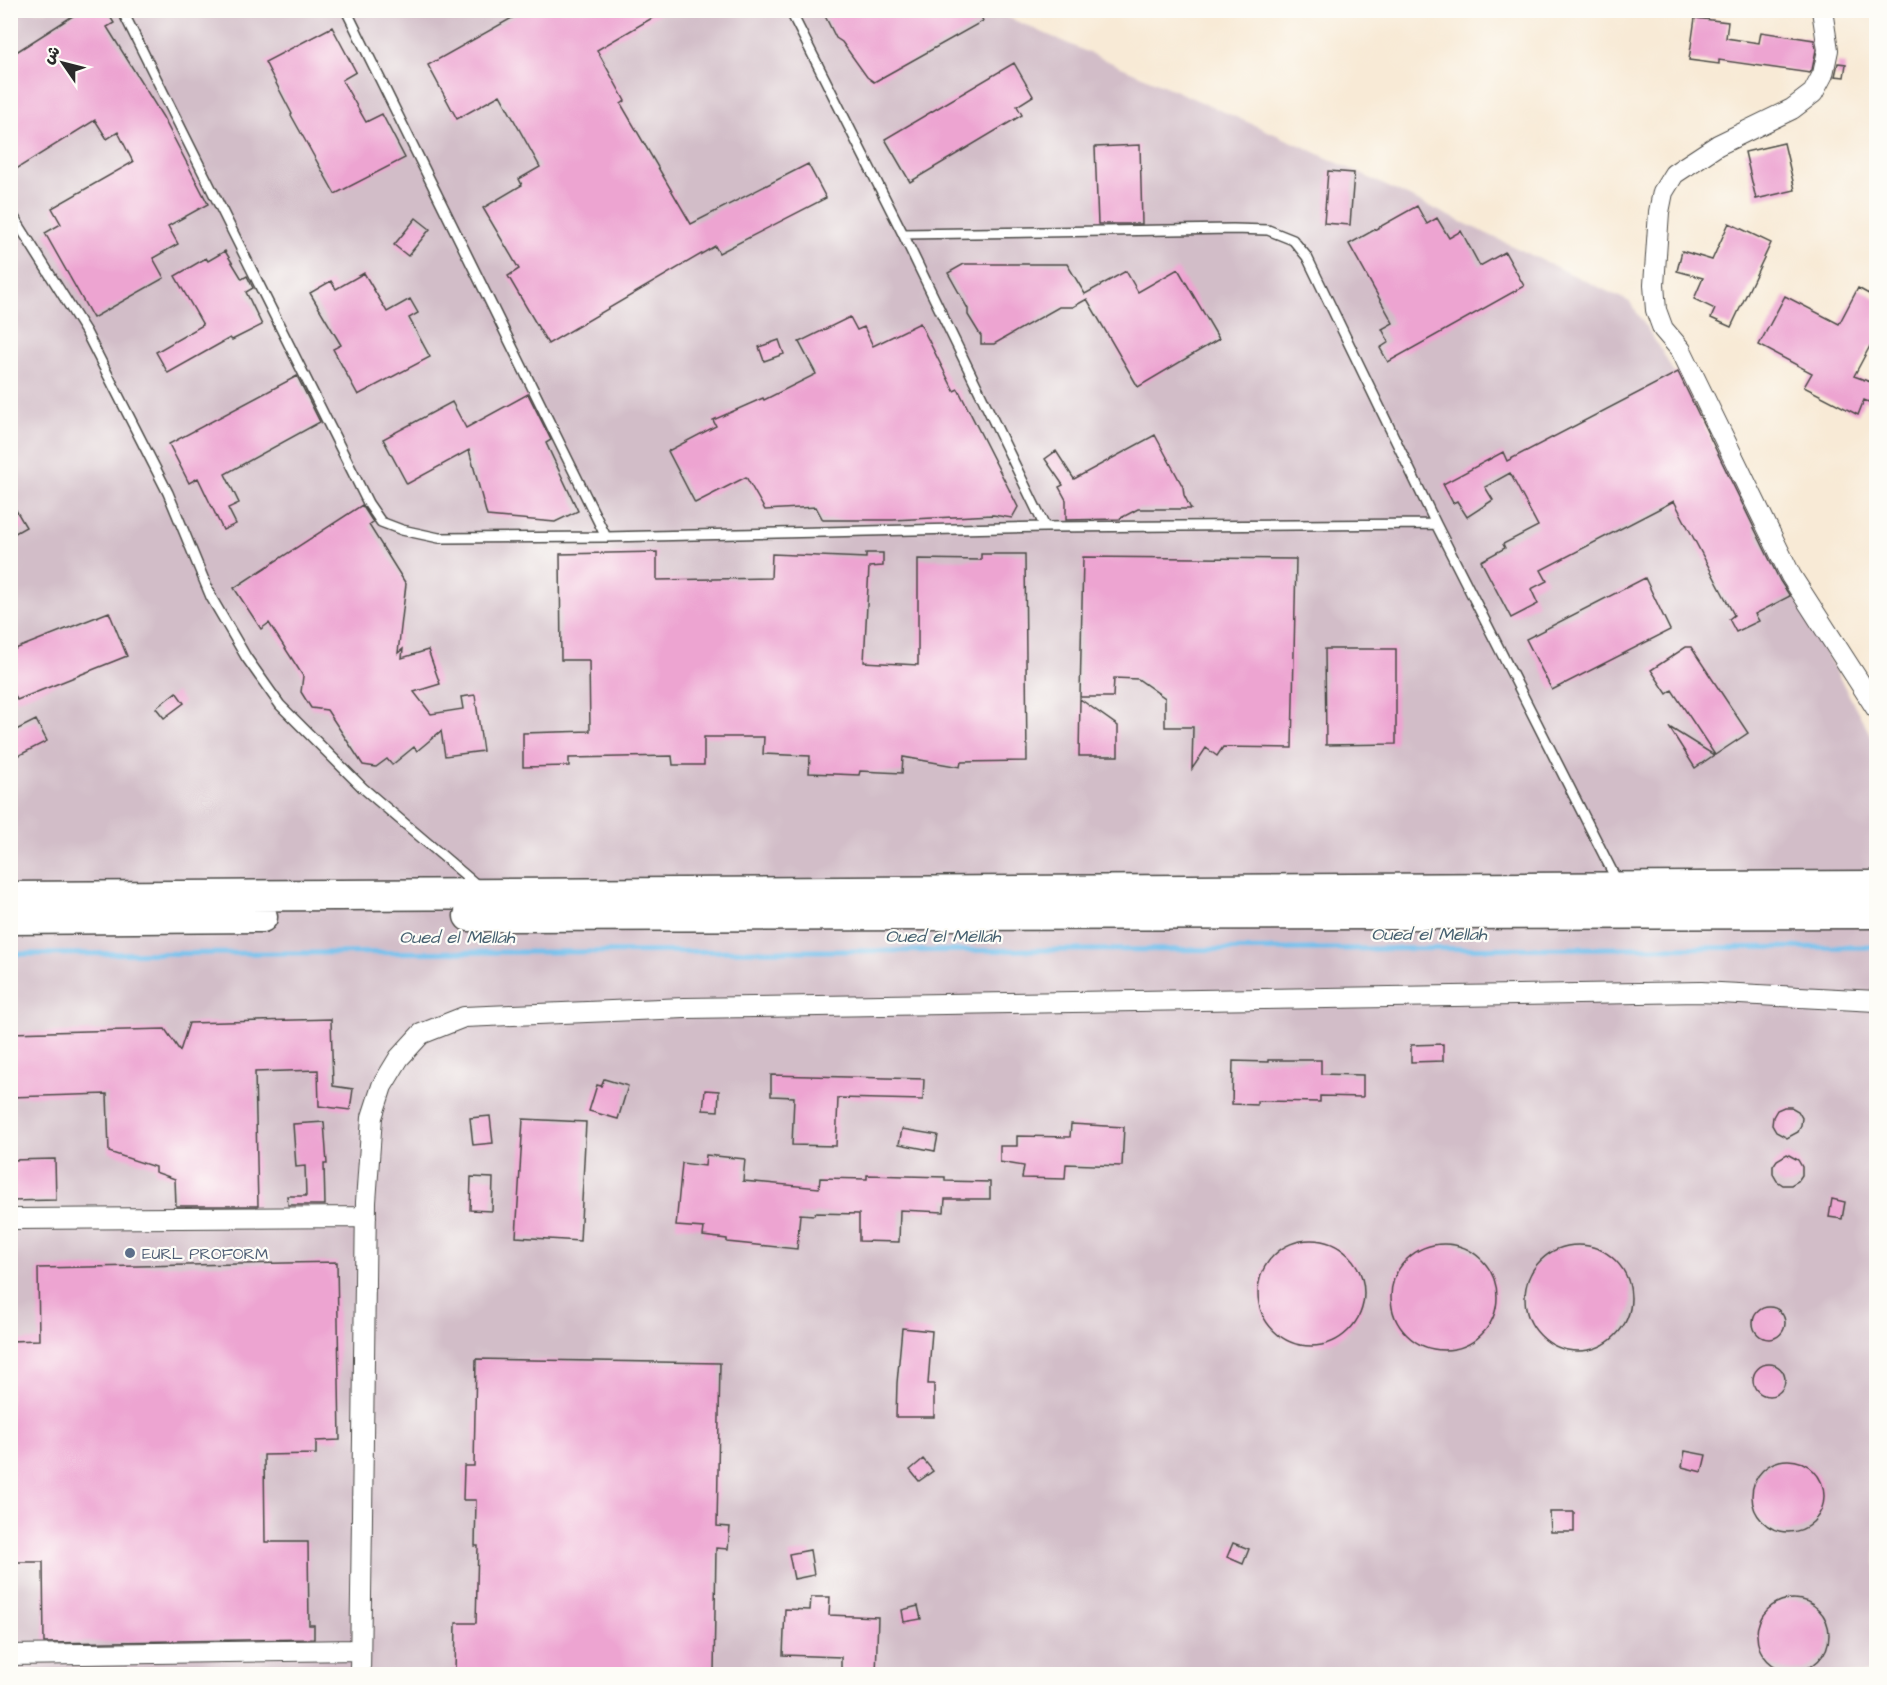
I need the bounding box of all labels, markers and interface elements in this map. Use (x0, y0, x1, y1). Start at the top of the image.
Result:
north arrow (33, 33, 93, 93)
text: ش (37, 41, 66, 68)
water label: Oued el Mellah (1371, 922, 1488, 947)
water label: Oued el Mellah (885, 924, 1002, 949)
water label: Oued el Mellah (399, 925, 516, 950)
place label: EURL PROFORM (142, 1243, 268, 1265)
marker: EURL PROFORM (123, 1246, 137, 1260)

